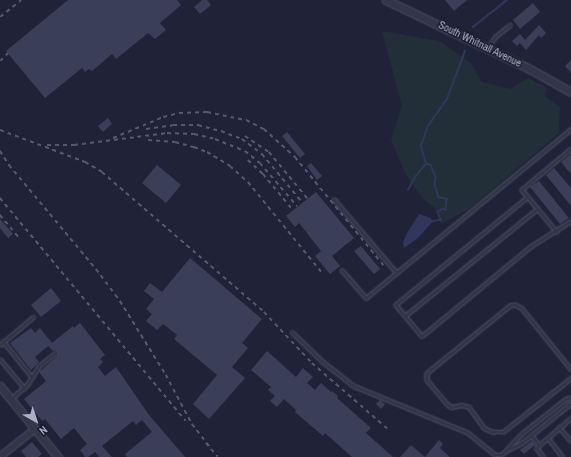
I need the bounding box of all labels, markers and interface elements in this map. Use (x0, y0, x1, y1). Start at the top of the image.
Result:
street label: South Whitnall Avenue (436, 18, 524, 70)
north arrow (16, 401, 56, 441)
text: N (37, 423, 50, 438)

